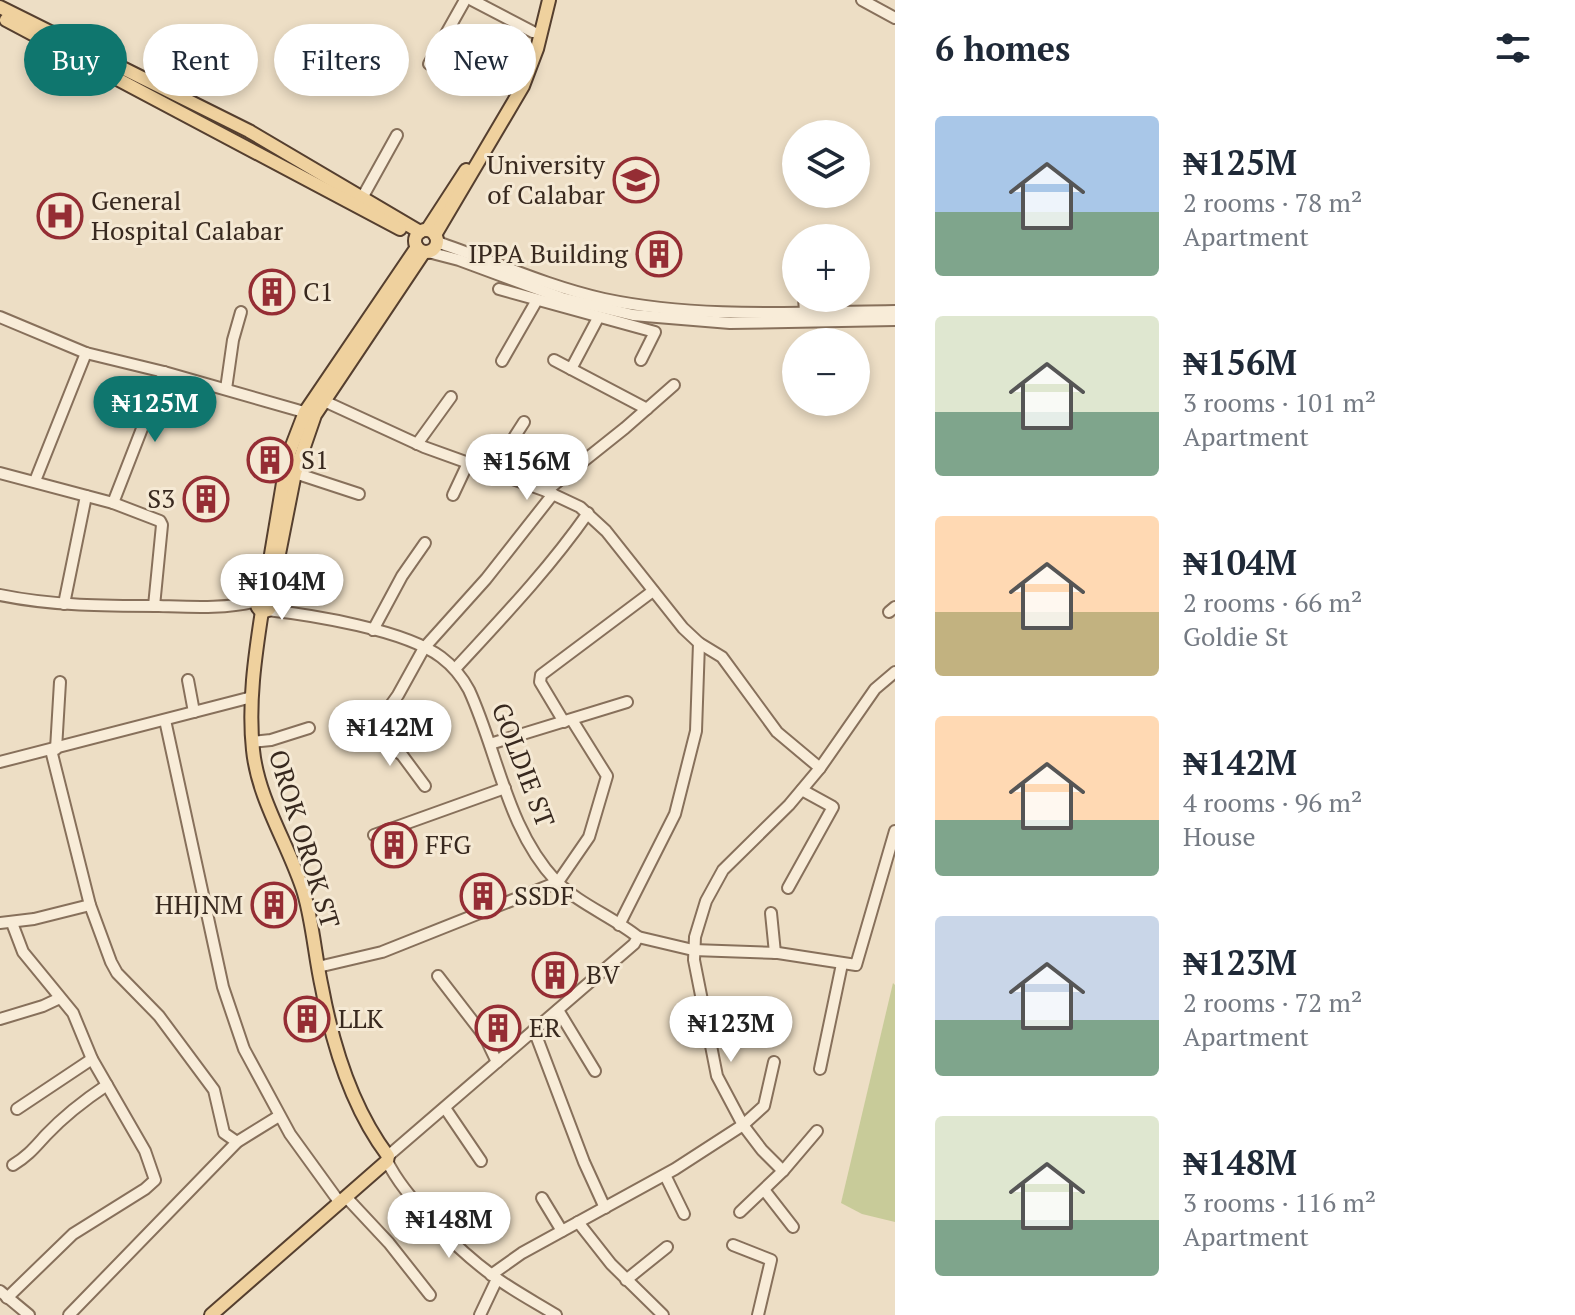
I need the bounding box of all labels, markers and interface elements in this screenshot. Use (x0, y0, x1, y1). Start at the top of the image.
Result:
chip: Buy (24, 24, 127, 96)
chip: Rent (143, 24, 258, 96)
chip: Filters (274, 24, 409, 96)
chip: New (425, 24, 536, 96)
text: 6 homes (935, 26, 1070, 71)
icon: filters (1491, 26, 1535, 70)
map controls (782, 120, 870, 416)
button: layers (782, 120, 870, 208)
text: ₦125M (1183, 140, 1297, 185)
place label: University of Calabar (487, 147, 606, 211)
icon: home (999, 148, 1095, 244)
school or university icon: University of Calabar (612, 156, 660, 204)
place label: General Hospital Calabar (91, 183, 283, 247)
text: 2 rooms · 78 m² (1183, 185, 1362, 219)
hospital icon: General Hospital Calabar (36, 192, 84, 240)
text: Apartment (1183, 219, 1309, 253)
button: + (782, 224, 870, 312)
building icon: IPPA Building (635, 230, 683, 278)
place label: IPPA Building (468, 236, 628, 270)
building icon: C1 (248, 268, 296, 316)
place label: C1 (303, 274, 334, 308)
button: − (782, 328, 870, 416)
text: ₦156M (1183, 340, 1297, 385)
icon: home (999, 348, 1095, 444)
pin: ₦125M (99, 376, 211, 444)
text: ₦125M (111, 385, 199, 419)
text: 3 rooms · 101 m² (1183, 385, 1376, 419)
text: Apartment (1183, 419, 1309, 453)
pin: ₦156M (471, 434, 583, 502)
building icon: S1 (246, 436, 294, 484)
place label: S1 (301, 442, 329, 476)
text: ₦156M (483, 443, 571, 477)
building icon: S3 (182, 475, 230, 523)
place label: S3 (147, 481, 175, 515)
text: ₦104M (1183, 540, 1297, 585)
icon: home (999, 548, 1095, 644)
pin: ₦104M (226, 554, 338, 622)
text: ₦104M (238, 563, 326, 597)
text: 2 rooms · 66 m² (1183, 585, 1362, 619)
text: Goldie St (1183, 619, 1288, 653)
street label: GOLDIE ST (485, 698, 563, 832)
pin: ₦142M (334, 700, 446, 768)
text: ₦142M (346, 709, 434, 743)
text: ₦142M (1183, 740, 1297, 785)
street label: OROK OROK ST (262, 745, 348, 932)
icon: home (999, 748, 1095, 844)
text: 4 rooms · 96 m² (1183, 785, 1362, 819)
text: House (1183, 819, 1256, 853)
building icon: FFG (370, 821, 418, 869)
place label: FFG (425, 827, 471, 861)
building icon: SSDF (459, 872, 507, 920)
place label: SSDF (514, 878, 574, 912)
building icon: HHJNM (250, 881, 298, 929)
place label: HHJNM (155, 887, 243, 921)
text: ₦123M (1183, 940, 1297, 985)
icon: home (999, 948, 1095, 1044)
building icon: BV (531, 951, 579, 999)
place label: BV (586, 957, 620, 991)
text: 2 rooms · 72 m² (1183, 985, 1362, 1019)
building icon: LLK (283, 995, 331, 1043)
pin: ₦123M (675, 996, 787, 1064)
place label: LLK (338, 1001, 384, 1035)
building icon: ER (474, 1004, 522, 1052)
text: ₦123M (687, 1005, 775, 1039)
place label: ER (529, 1010, 561, 1044)
text: Apartment (1183, 1019, 1309, 1053)
text: ₦148M (1183, 1140, 1297, 1185)
icon: home (999, 1148, 1095, 1244)
text: 3 rooms · 116 m² (1183, 1185, 1376, 1219)
pin: ₦148M (393, 1192, 505, 1260)
text: ₦148M (405, 1201, 493, 1235)
text: Apartment (1183, 1219, 1309, 1253)

